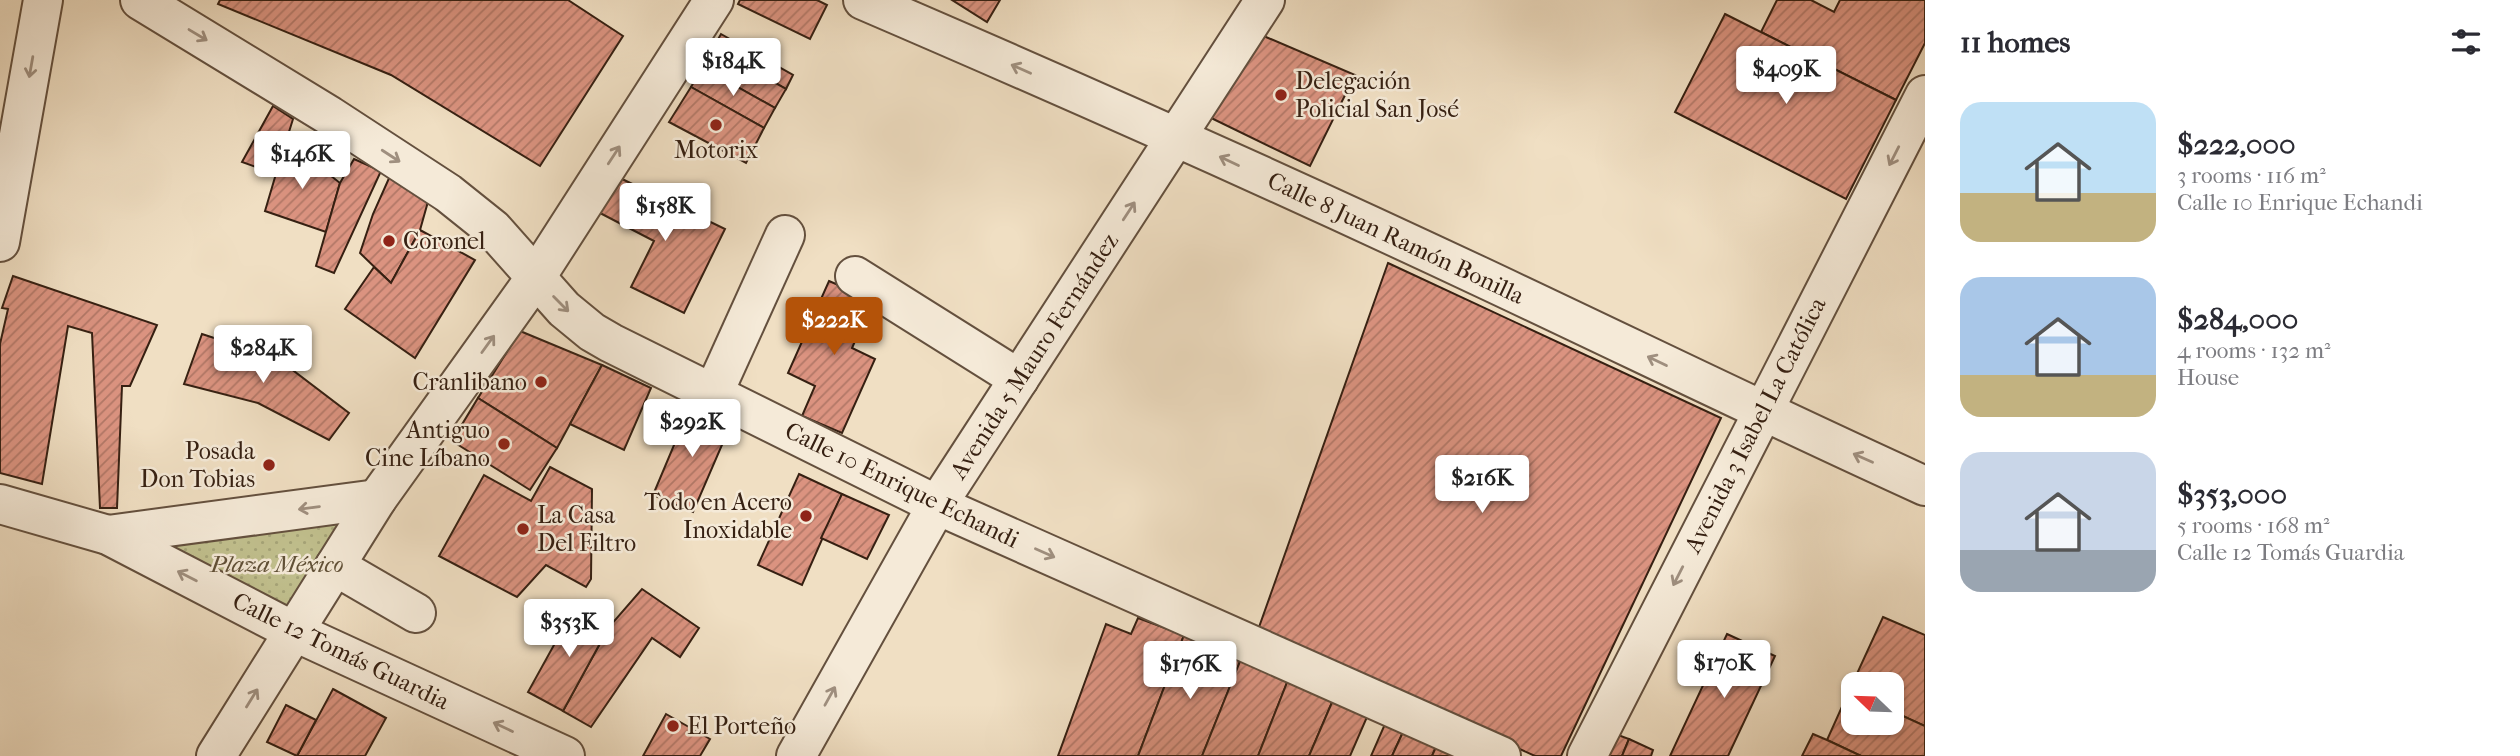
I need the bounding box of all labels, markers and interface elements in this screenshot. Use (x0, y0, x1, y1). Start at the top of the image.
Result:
icon: filters (2447, 23, 2485, 61)
text: 11 homes (1960, 25, 2070, 60)
one-way arrow (187, 29, 207, 43)
pin: $184K (684, 38, 782, 98)
pin: $409K (1737, 46, 1835, 106)
text: $184K (702, 47, 764, 74)
one-way arrow (24, 55, 37, 78)
text: $409K (1752, 55, 1820, 82)
one-way arrow (1011, 62, 1032, 75)
place label: Delegación Policial San José (1295, 67, 1459, 123)
marker: Delegación Policial San José (1273, 87, 1289, 103)
marker: Motorix (708, 117, 724, 133)
text: $222,000 (2177, 127, 2296, 162)
icon: home (2016, 130, 2100, 214)
pin: $146K (253, 132, 351, 191)
place label: Motorix (674, 136, 759, 164)
text: $146K (270, 140, 334, 167)
one-way arrow (1886, 145, 1900, 165)
one-way arrow (608, 146, 622, 166)
one-way arrow (381, 148, 400, 163)
one-way arrow (1219, 153, 1240, 167)
text: 3 rooms · 116 m² (2177, 162, 2326, 189)
street label: Calle 8 Juan Ramón Bonilla (1263, 166, 1530, 310)
pin: $158K (616, 184, 714, 243)
text: Calle 10 Enrique Echandi (2177, 189, 2423, 216)
text: $158K (636, 192, 695, 219)
one-way arrow (1121, 202, 1136, 221)
place label: Coronel (403, 227, 486, 255)
street label: Avenida 5 Mauro Fernández (943, 228, 1124, 485)
marker: Coronel (381, 233, 397, 249)
street label: Avenida 3 Isabel La Católica (1678, 292, 1832, 558)
one-way arrow (553, 296, 570, 313)
pin: $222K (785, 298, 883, 357)
text: $284,000 (2177, 302, 2298, 337)
icon: home (2016, 305, 2100, 389)
text: $222K (802, 306, 866, 333)
pin: $284K (214, 326, 312, 385)
text: $284K (230, 334, 296, 361)
one-way arrow (481, 335, 495, 354)
text: 4 rooms · 132 m² (2177, 337, 2331, 364)
one-way arrow (1647, 354, 1668, 368)
text: House (2177, 364, 2239, 391)
place label: Cranlibano (412, 368, 527, 396)
marker: Cranlibano (533, 374, 549, 390)
pin: $292K (643, 400, 741, 459)
text: $292K (659, 408, 725, 435)
place label: Antiguo Cine Líbano (365, 416, 490, 472)
street label: Calle 10 Enrique Echandi (781, 416, 1023, 554)
marker: Antiguo Cine Líbano (496, 436, 512, 452)
place label: Posada Don Tobias (140, 437, 256, 493)
one-way arrow (1853, 450, 1874, 464)
pin: $216K (1433, 456, 1531, 515)
marker: Posada Don Tobias (261, 457, 277, 473)
text: $216K (1451, 464, 1513, 491)
text: $353,000 (2177, 477, 2287, 512)
icon: home (2016, 480, 2100, 564)
place label: Todo en Acero Inoxidable (644, 488, 792, 544)
place label: La Casa Del Filtro (537, 501, 636, 557)
one-way arrow (298, 502, 321, 515)
marker: Todo en Acero Inoxidable (798, 508, 814, 524)
text: 5 rooms · 168 m² (2177, 512, 2330, 539)
marker: La Casa Del Filtro (515, 521, 531, 537)
text: Calle 12 Tomás Guardia (2177, 539, 2404, 566)
one-way arrow (1034, 547, 1056, 560)
park label: Plaza México (209, 550, 344, 578)
one-way arrow (1671, 565, 1685, 586)
one-way arrow (177, 568, 198, 582)
street label: Calle 12 Tomás Guardia (228, 586, 455, 716)
pin: $353K (520, 600, 618, 659)
text: $353K (540, 608, 598, 635)
pin: $170K (1675, 640, 1773, 700)
pin: $176K (1141, 642, 1239, 701)
text: $170K (1693, 649, 1755, 676)
text: $176K (1159, 650, 1221, 677)
north arrow (1841, 672, 1904, 735)
map controls (1841, 672, 1904, 735)
one-way arrow (823, 687, 837, 707)
one-way arrow (246, 689, 260, 709)
place label: El Porteño (687, 712, 796, 740)
marker: El Porteño (665, 718, 681, 734)
one-way arrow (492, 720, 513, 733)

